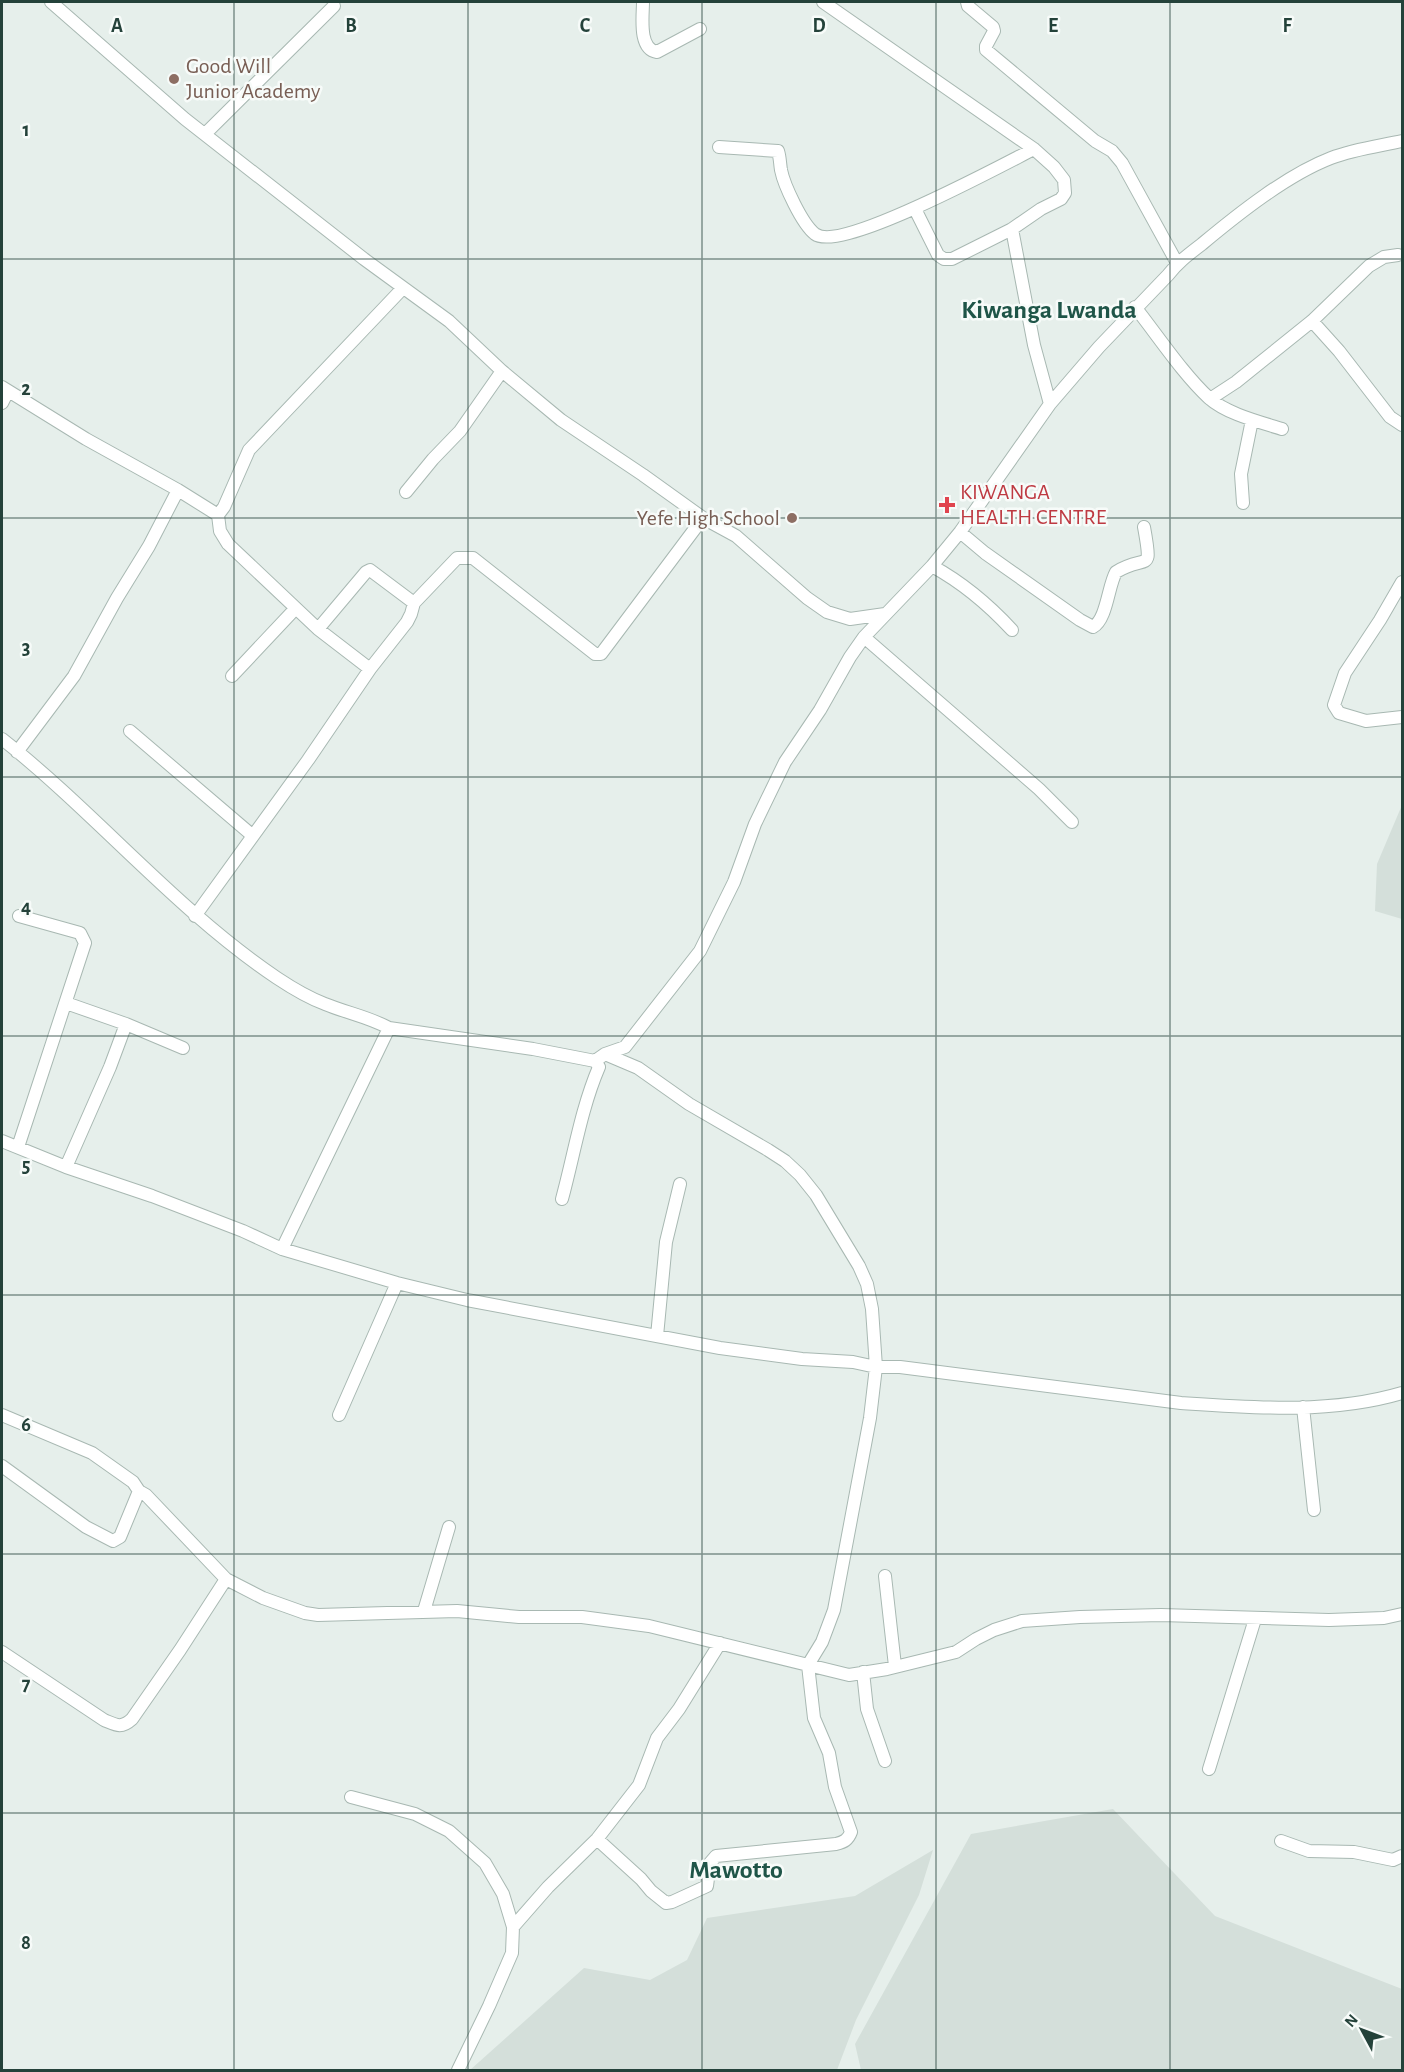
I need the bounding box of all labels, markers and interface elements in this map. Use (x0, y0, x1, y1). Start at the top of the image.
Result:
text: A (111, 16, 123, 36)
text: B (345, 16, 357, 36)
text: C (580, 16, 591, 36)
text: D (812, 16, 826, 36)
text: E (1048, 16, 1058, 36)
text: F (1282, 16, 1292, 36)
place label: Good Will Junior Academy (186, 55, 321, 102)
marker: Good Will Junior Academy (167, 72, 181, 86)
text: 1 (22, 120, 30, 140)
district label: Kiwanga Lwanda (961, 297, 1137, 323)
text: 2 (21, 379, 31, 399)
place label: KIWANGA HEALTH CENTRE (960, 481, 1107, 528)
marker: KIWANGA HEALTH CENTRE (938, 496, 956, 514)
place label: Yefe High School (637, 507, 780, 529)
marker: Yefe High School (785, 511, 799, 525)
text: 3 (22, 638, 30, 658)
text: 4 (21, 897, 31, 917)
text: 5 (22, 1156, 30, 1176)
text: 6 (21, 1415, 31, 1435)
text: 7 (22, 1674, 31, 1694)
district label: Mawotto (689, 1857, 783, 1883)
text: 8 (21, 1933, 31, 1953)
north arrow (1332, 2000, 1392, 2060)
text: N (1342, 2011, 1361, 2030)

